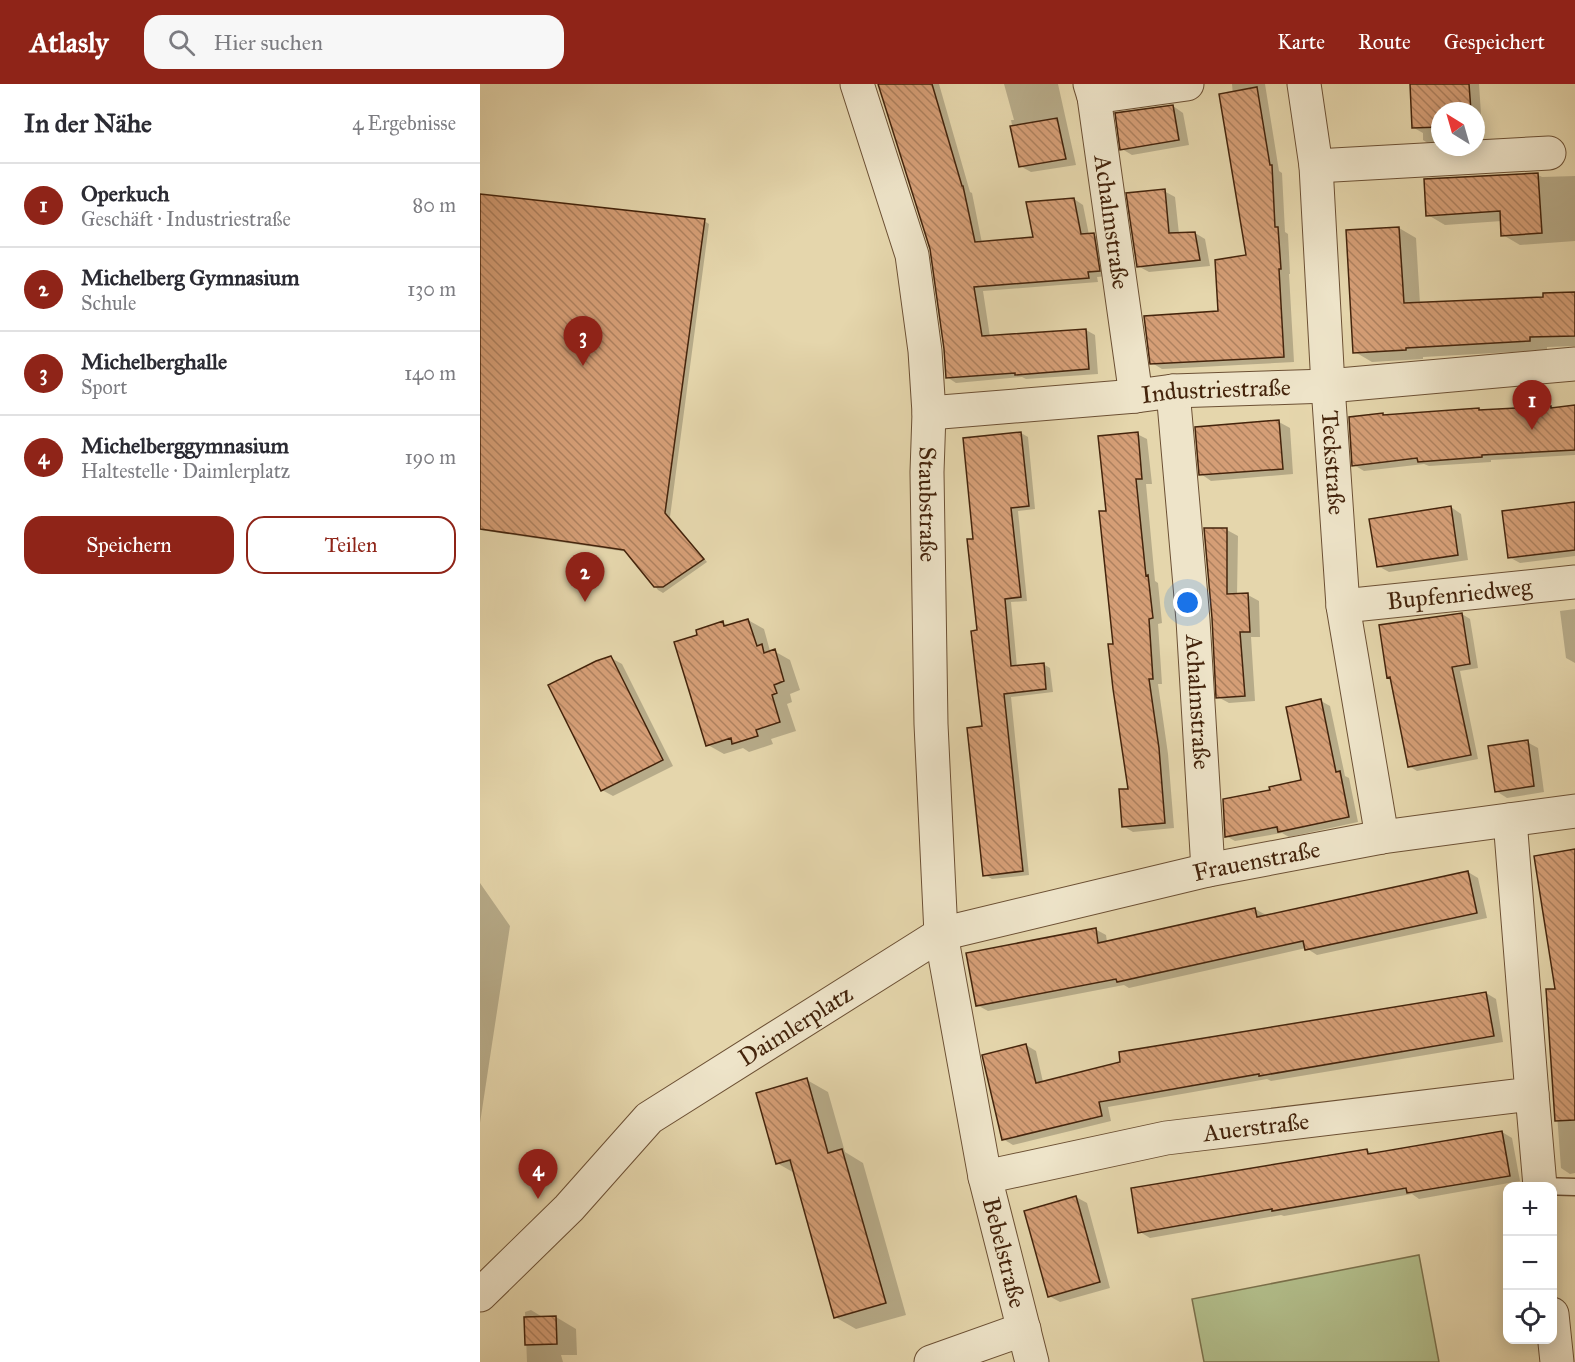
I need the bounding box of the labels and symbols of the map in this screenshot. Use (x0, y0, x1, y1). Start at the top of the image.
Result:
north arrow (1431, 102, 1485, 156)
street label: Achalmstraße (1087, 152, 1136, 291)
pin: 3 (564, 316, 602, 366)
street label: Industriestraße (1139, 372, 1291, 410)
pin: 1 (1512, 380, 1552, 430)
street label: Teckstraße (1315, 409, 1352, 516)
street label: Staubstraße (912, 446, 943, 562)
pin: 2 (566, 552, 604, 602)
street label: Bupfenriedweg (1385, 571, 1534, 616)
your location (1173, 588, 1202, 617)
street label: Achalmstraße (1179, 633, 1217, 770)
street label: Frauenstraße (1190, 834, 1323, 888)
street label: Daimlerplatz (733, 979, 858, 1073)
street label: Auerstraße (1201, 1106, 1311, 1149)
pin: 4 (518, 1150, 558, 1199)
street label: Bebelstraße (976, 1194, 1033, 1311)

